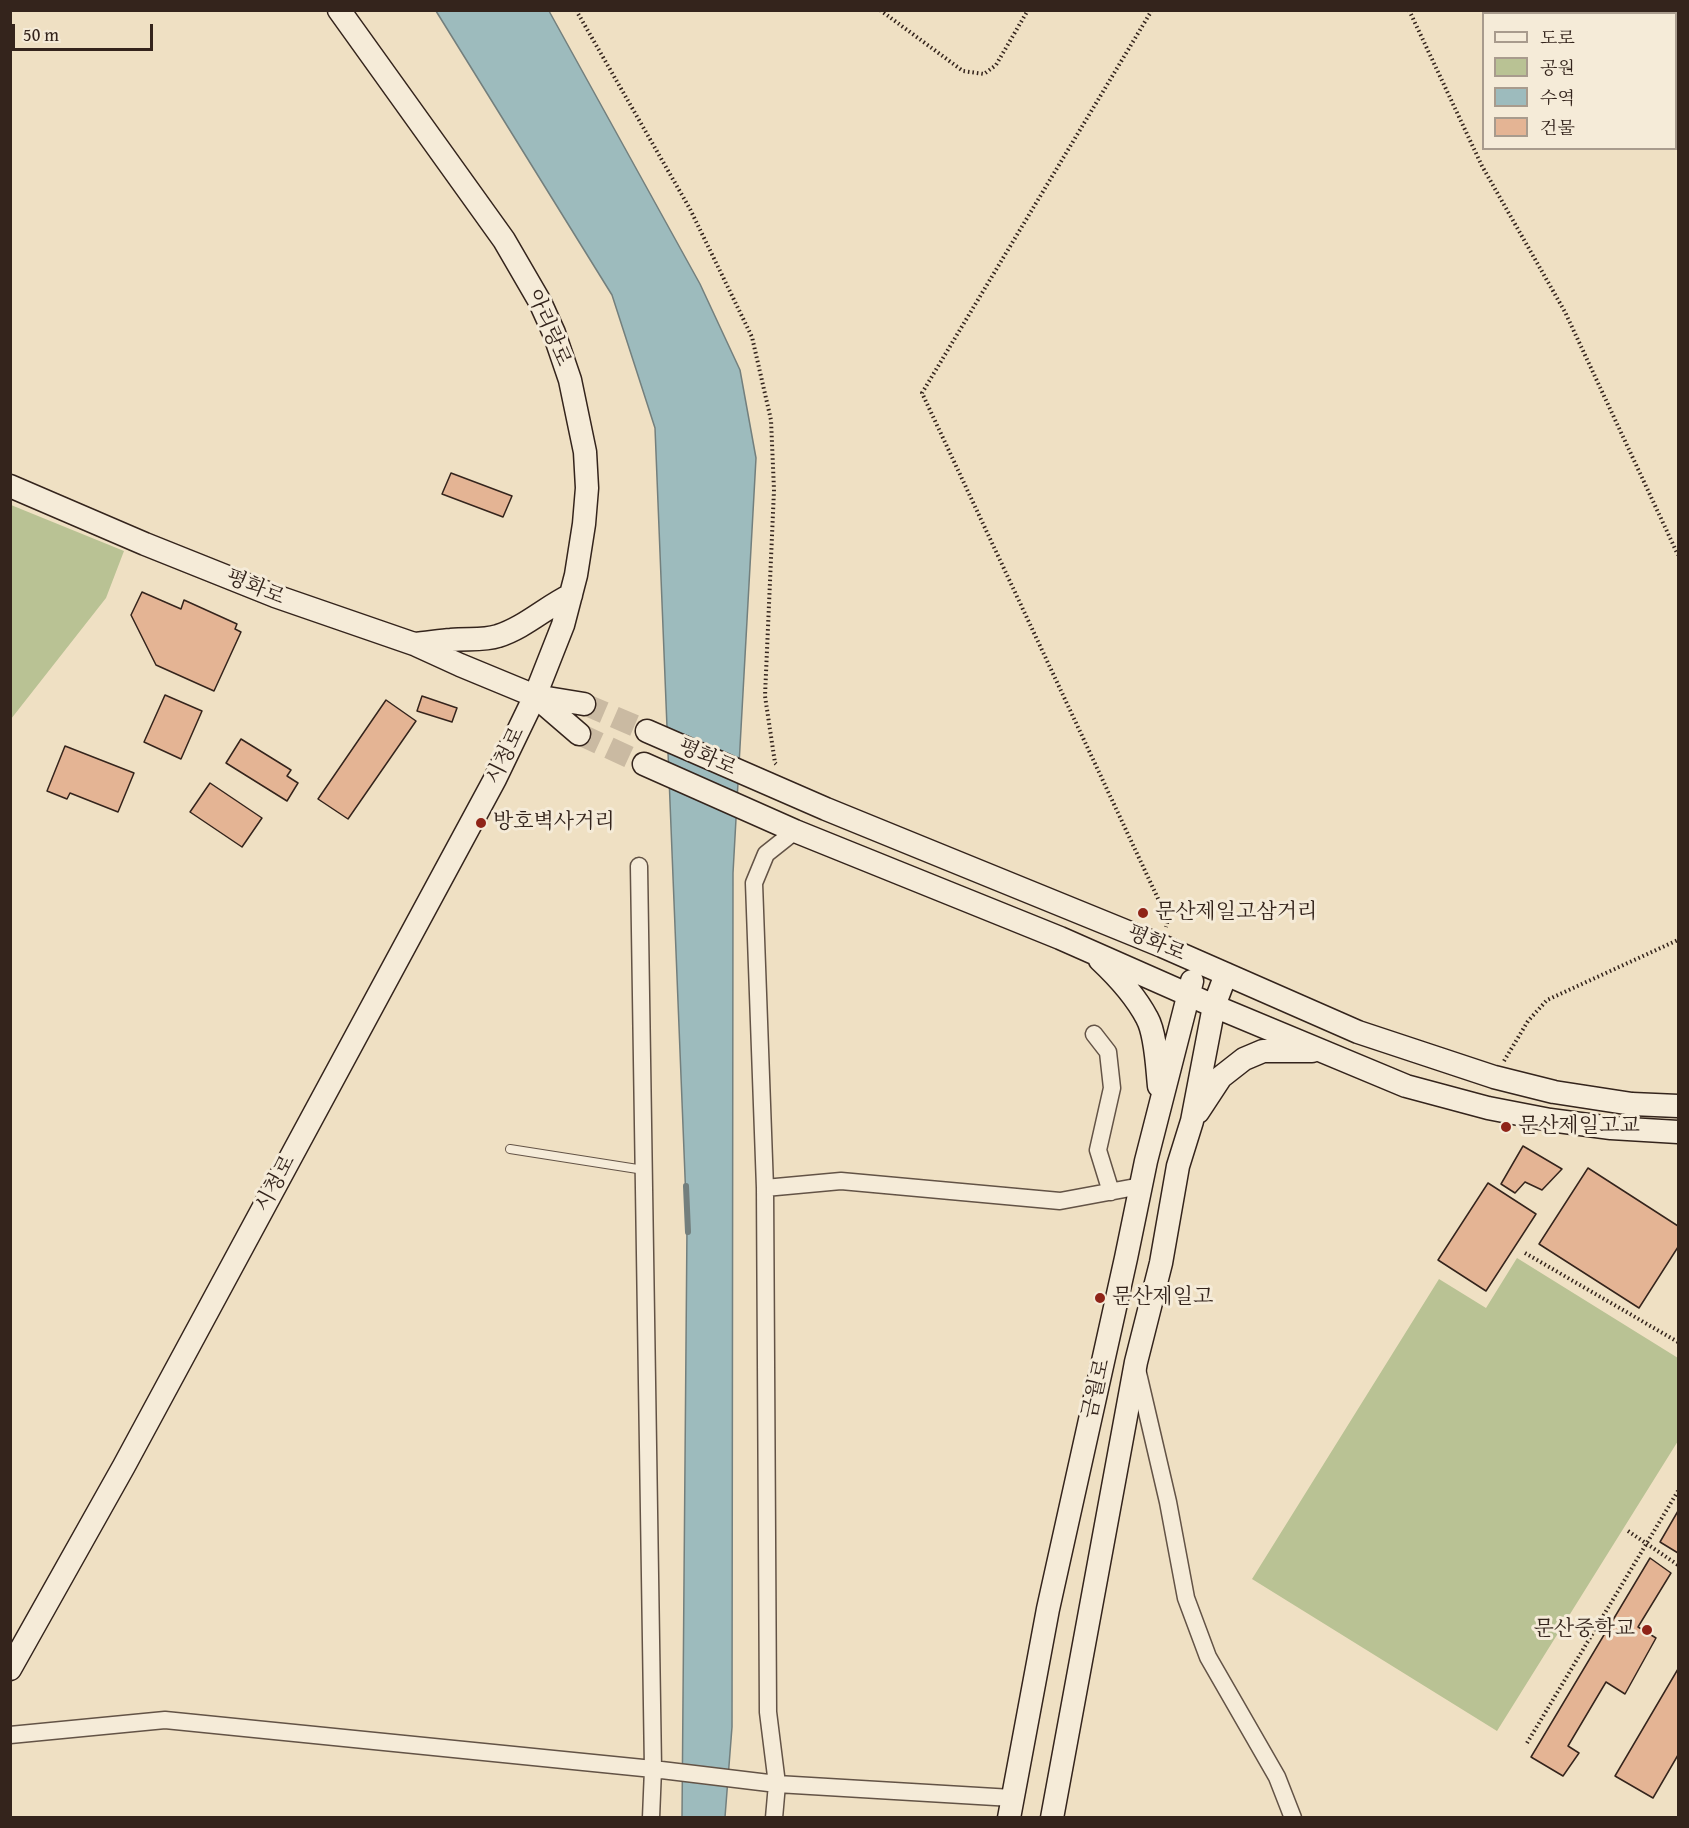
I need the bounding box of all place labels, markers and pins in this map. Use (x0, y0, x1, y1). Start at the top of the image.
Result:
place label: 방호벽사거리 (493, 810, 615, 836)
marker: 방호벽사거리 (474, 816, 488, 830)
place label: 문산제일고삼거리 (1155, 900, 1317, 926)
marker: 문산제일고삼거리 (1136, 906, 1150, 920)
place label: 문산제일고교 (1518, 1114, 1640, 1140)
marker: 문산제일고교 (1499, 1120, 1513, 1134)
place label: 문산제일고 (1112, 1285, 1213, 1311)
marker: 문산제일고 (1093, 1291, 1107, 1305)
place label: 문산중학교 (1534, 1617, 1635, 1643)
marker: 문산중학교 (1640, 1623, 1654, 1637)

